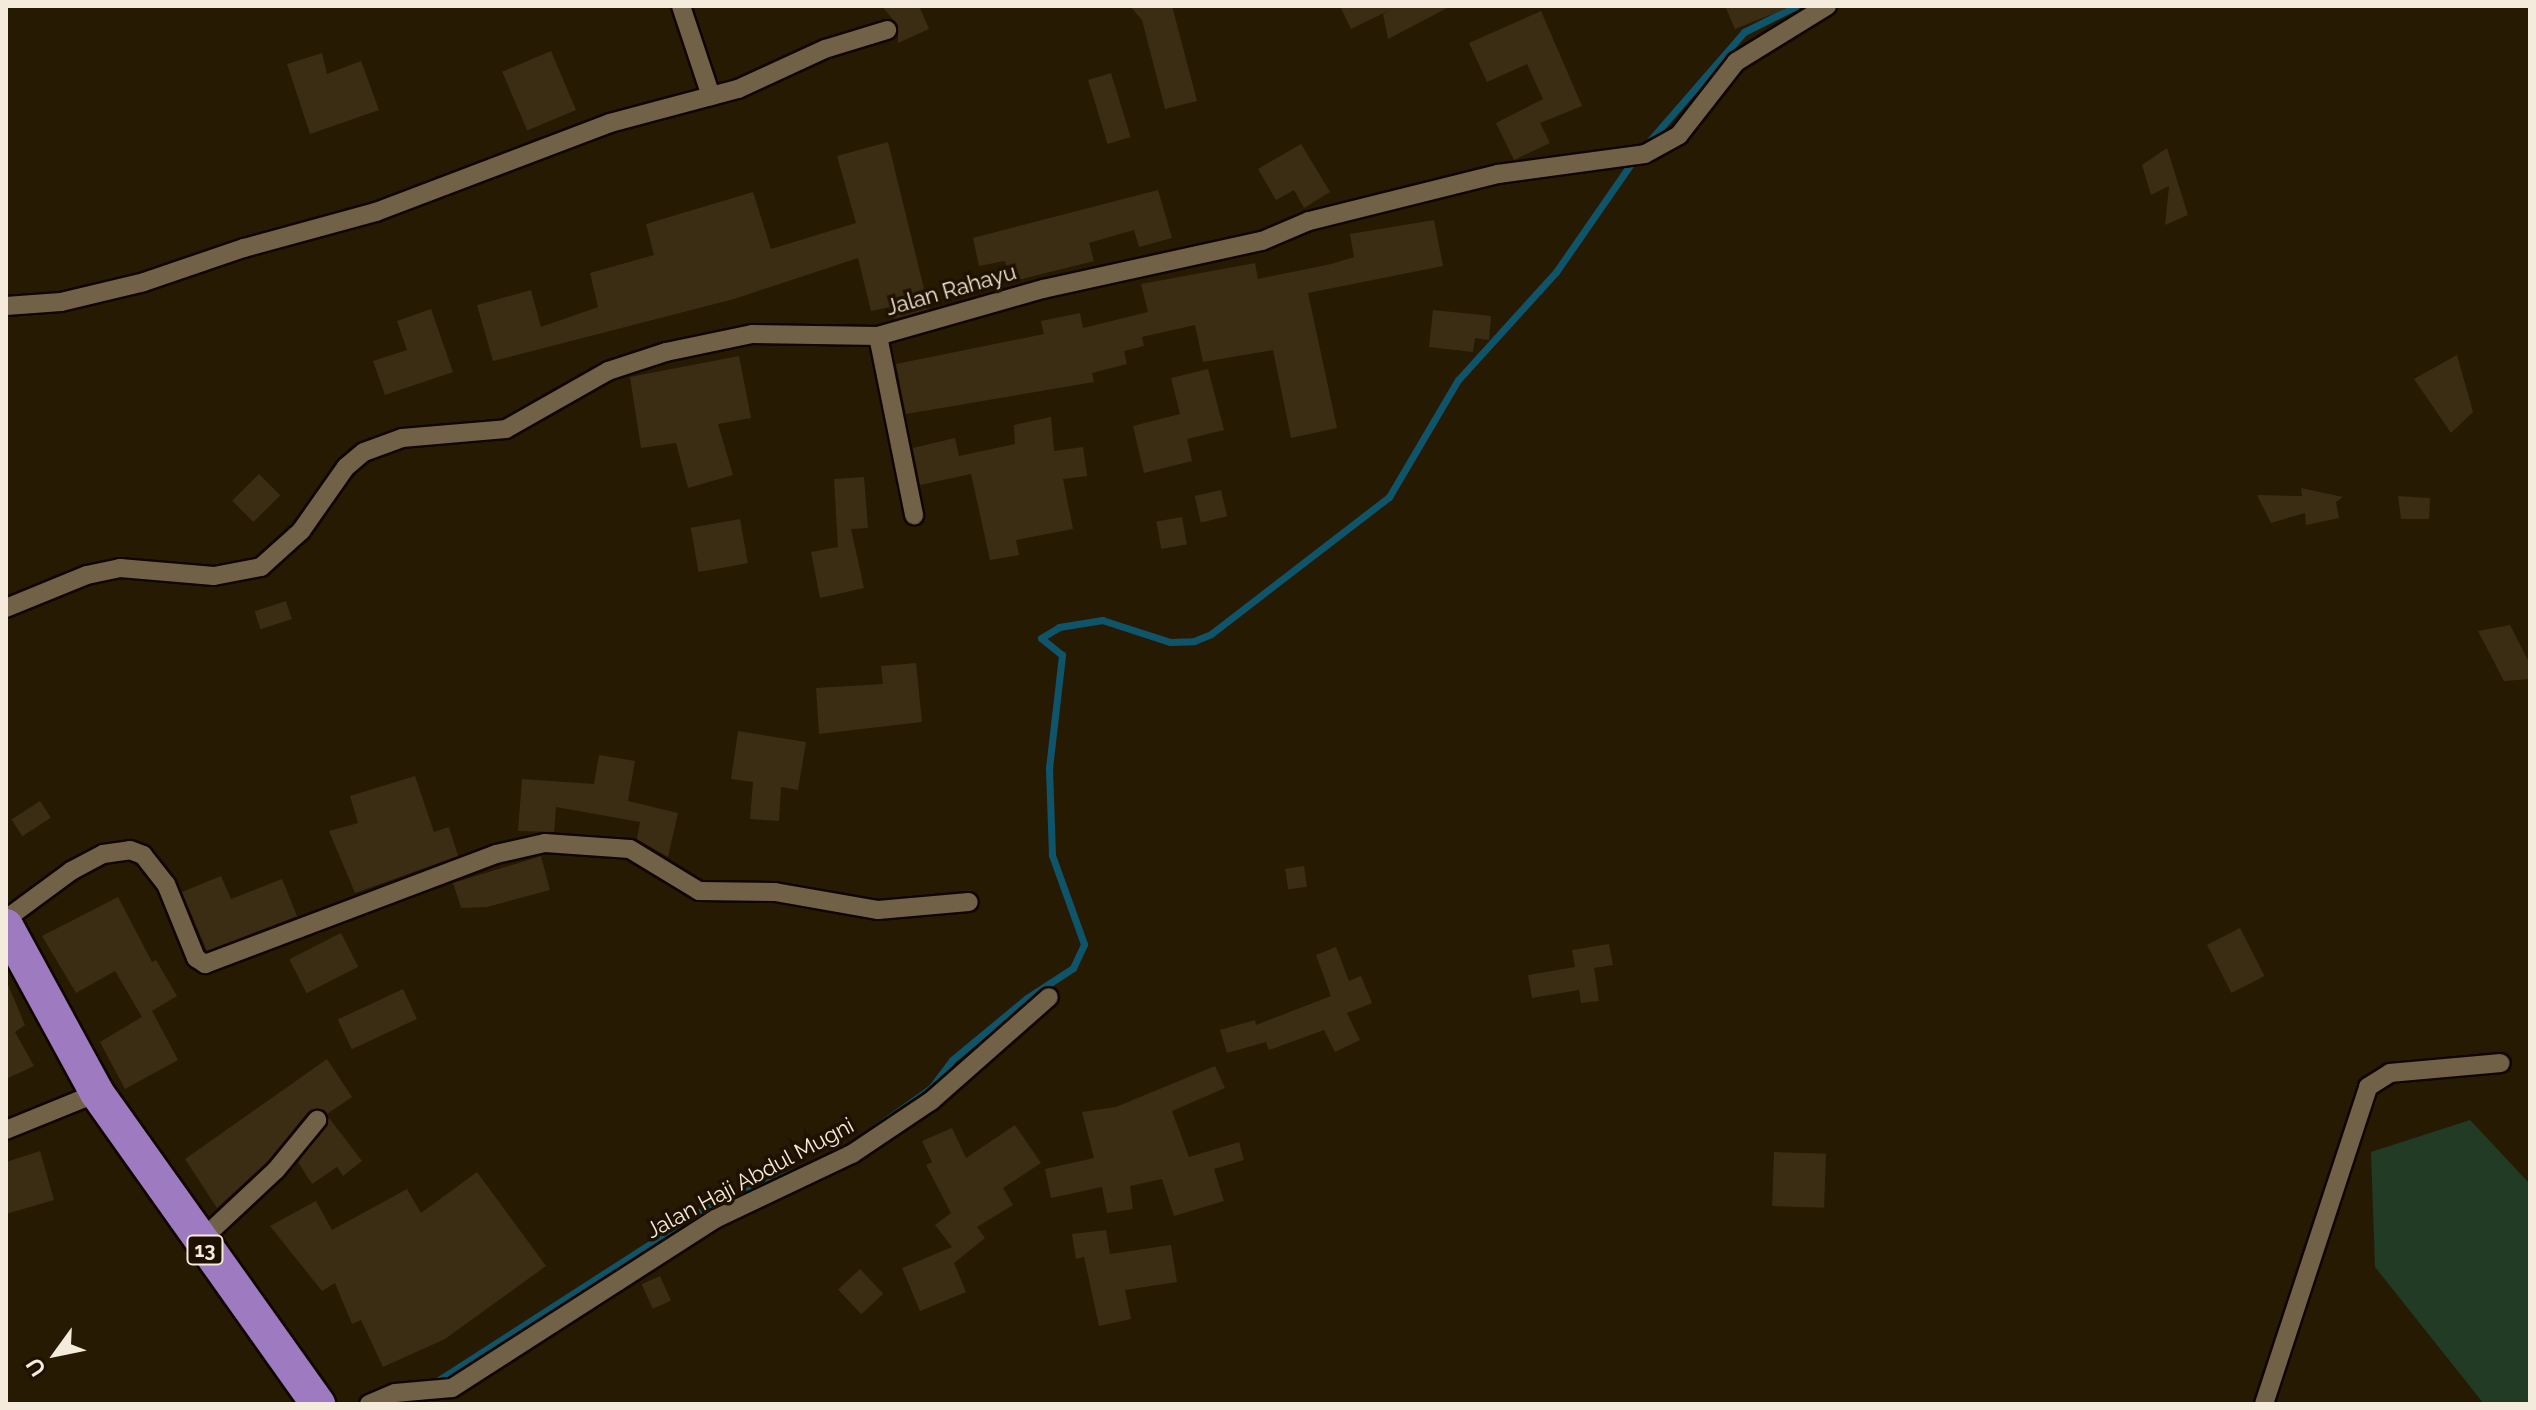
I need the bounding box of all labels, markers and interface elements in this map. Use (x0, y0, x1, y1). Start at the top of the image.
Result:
street label: Jalan Rahayu (883, 259, 1019, 321)
street label: Jalan Haji Abdul Mugni (641, 1112, 859, 1244)
road number: 13 (185, 1234, 225, 1266)
north arrow (16, 1314, 96, 1394)
text: U (20, 1353, 51, 1381)

